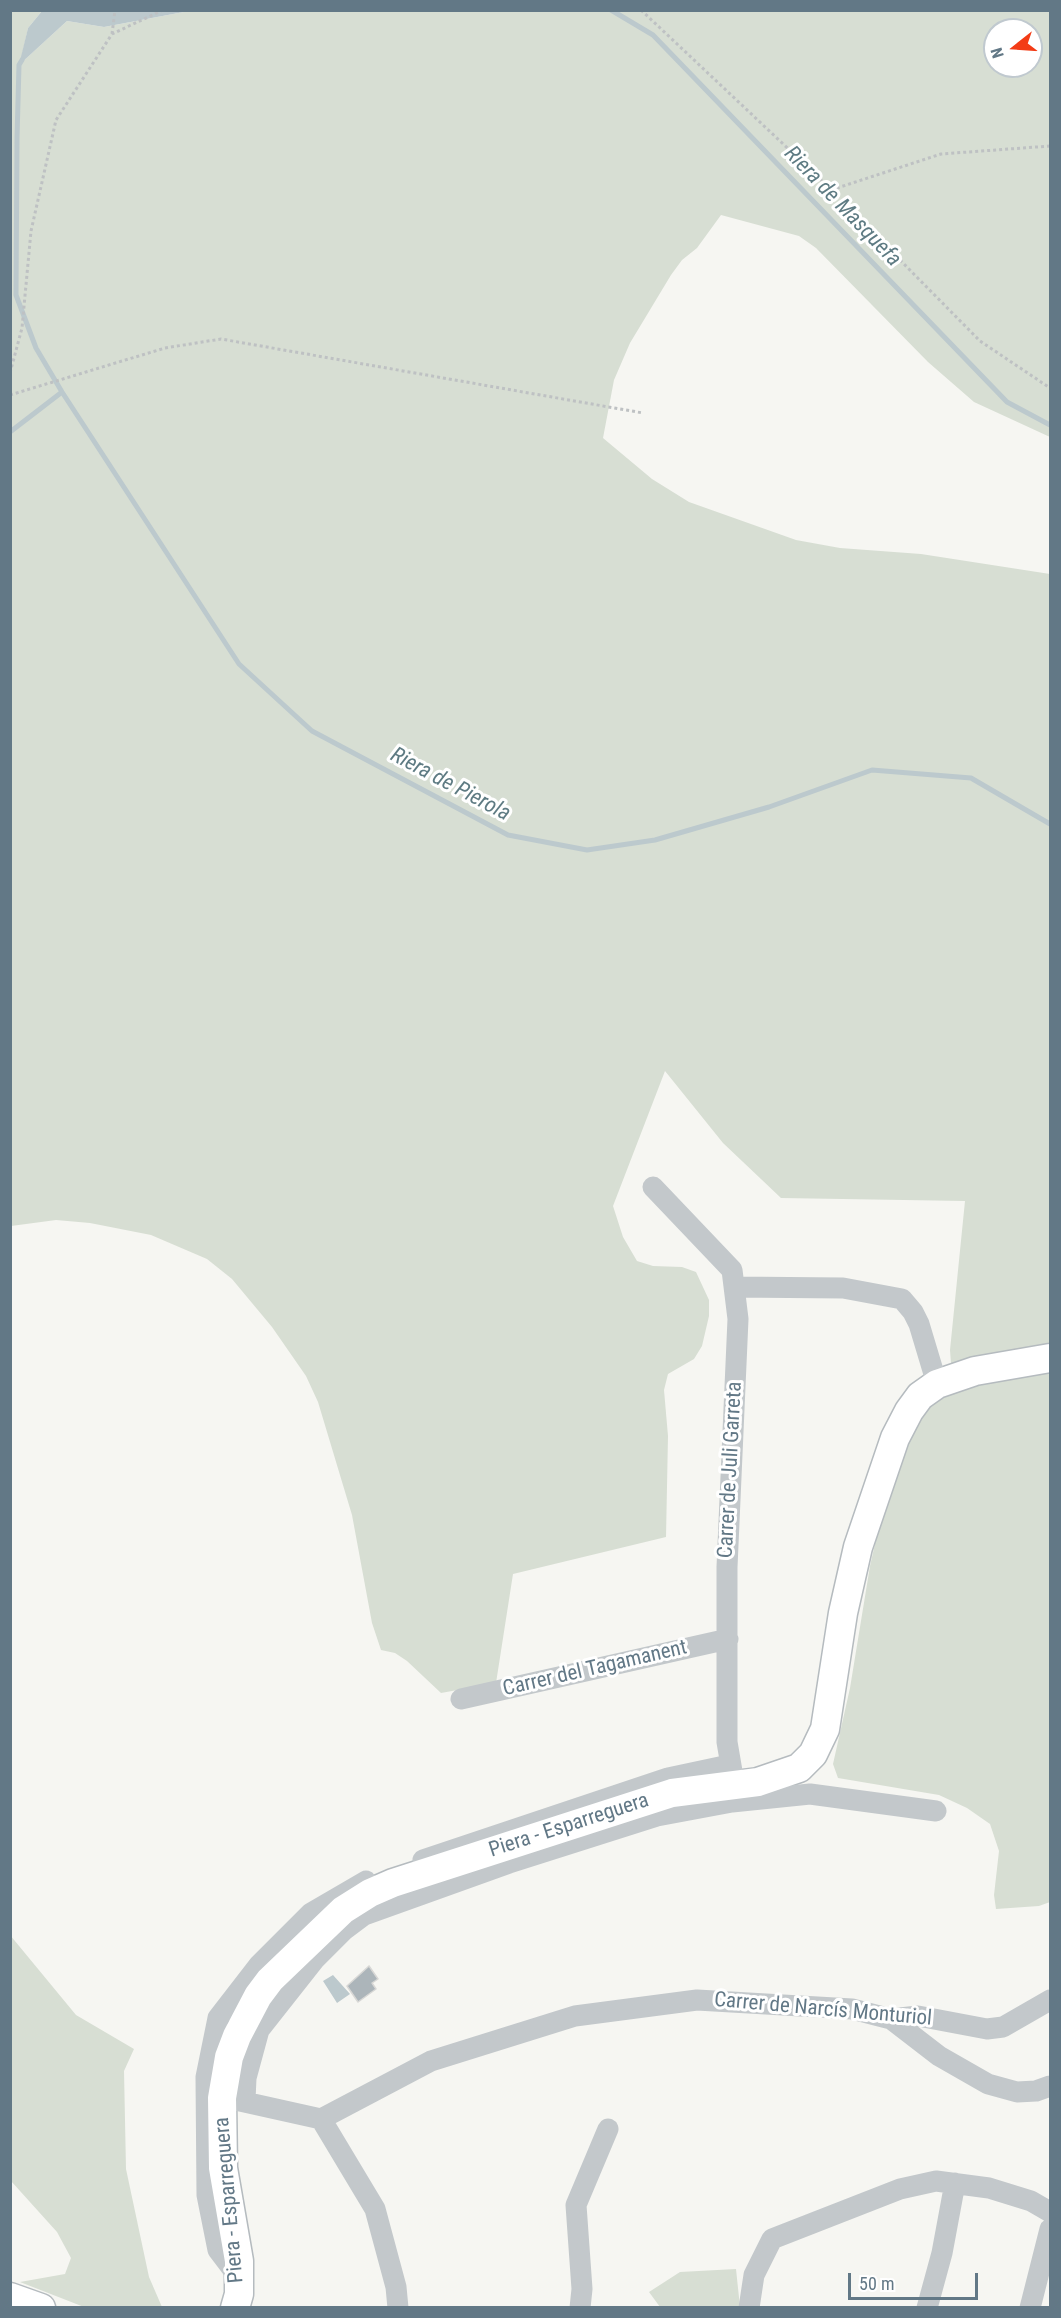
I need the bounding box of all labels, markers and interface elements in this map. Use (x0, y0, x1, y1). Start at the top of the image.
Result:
north arrow (983, 18, 1043, 78)
text: N (987, 45, 1008, 60)
water label: Riera de Masquefa (778, 141, 906, 273)
water label: Riera de Pierola (386, 742, 514, 828)
street label: Carrer de Juli Garreta (714, 1381, 748, 1559)
street label: Carrer del Tagamanent (501, 1636, 689, 1702)
street label: Piera - Esparreguera (486, 1788, 652, 1864)
street label: Carrer de Narcís Monturiol (713, 1988, 933, 2032)
street label: Piera - Esparreguera (210, 2116, 250, 2284)
scale bar (851, 2261, 982, 2299)
text: 50 m (859, 2273, 894, 2294)

